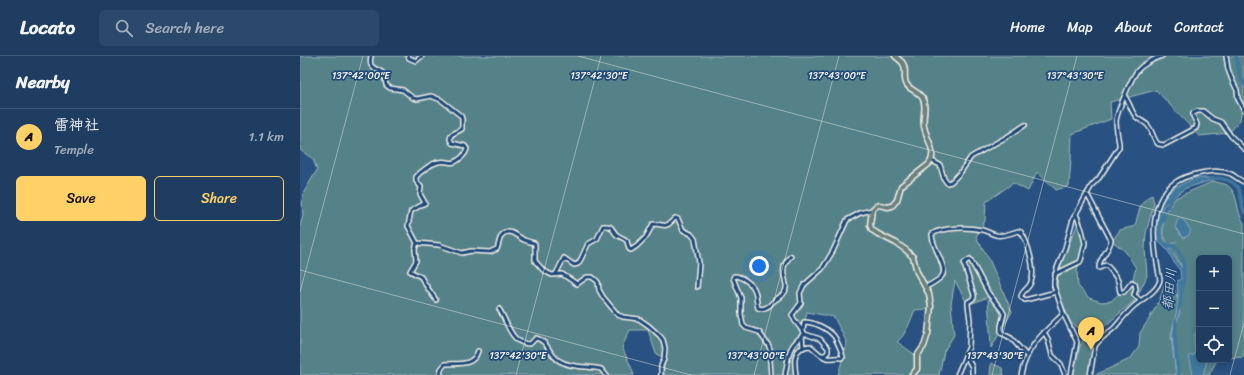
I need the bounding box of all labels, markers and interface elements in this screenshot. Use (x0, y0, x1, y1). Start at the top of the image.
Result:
search box (99, 10, 379, 46)
text: Locato (20, 11, 75, 44)
text: Search here (145, 15, 224, 41)
text: Home (1010, 15, 1045, 40)
text: Map (1067, 15, 1093, 40)
text: About (1115, 15, 1152, 40)
text: Contact (1174, 15, 1224, 40)
icon: search (113, 17, 135, 39)
text: Nearby (16, 67, 70, 97)
text: 137°42'00"E (332, 67, 391, 85)
text: 137°42'30"E (570, 67, 629, 85)
text: 137°43'00"E (808, 67, 867, 85)
text: 137°43'30"E (1047, 67, 1105, 85)
text: 雷神社 (54, 112, 99, 138)
text: A (25, 125, 33, 148)
text: 1.1 km (249, 125, 284, 148)
text: Temple (54, 138, 94, 161)
button: Save (16, 176, 146, 221)
button: Share (154, 176, 284, 221)
map controls (1196, 255, 1232, 363)
button: + (1196, 255, 1232, 291)
your location (749, 256, 769, 276)
water label: 都田川 (1155, 267, 1184, 311)
button: − (1196, 291, 1232, 327)
pin: A (1078, 317, 1104, 350)
button: locate (1196, 327, 1232, 363)
text: 137°42'30"E (489, 347, 548, 365)
text: 137°43'00"E (727, 347, 786, 365)
text: 137°43'30"E (967, 347, 1025, 365)

